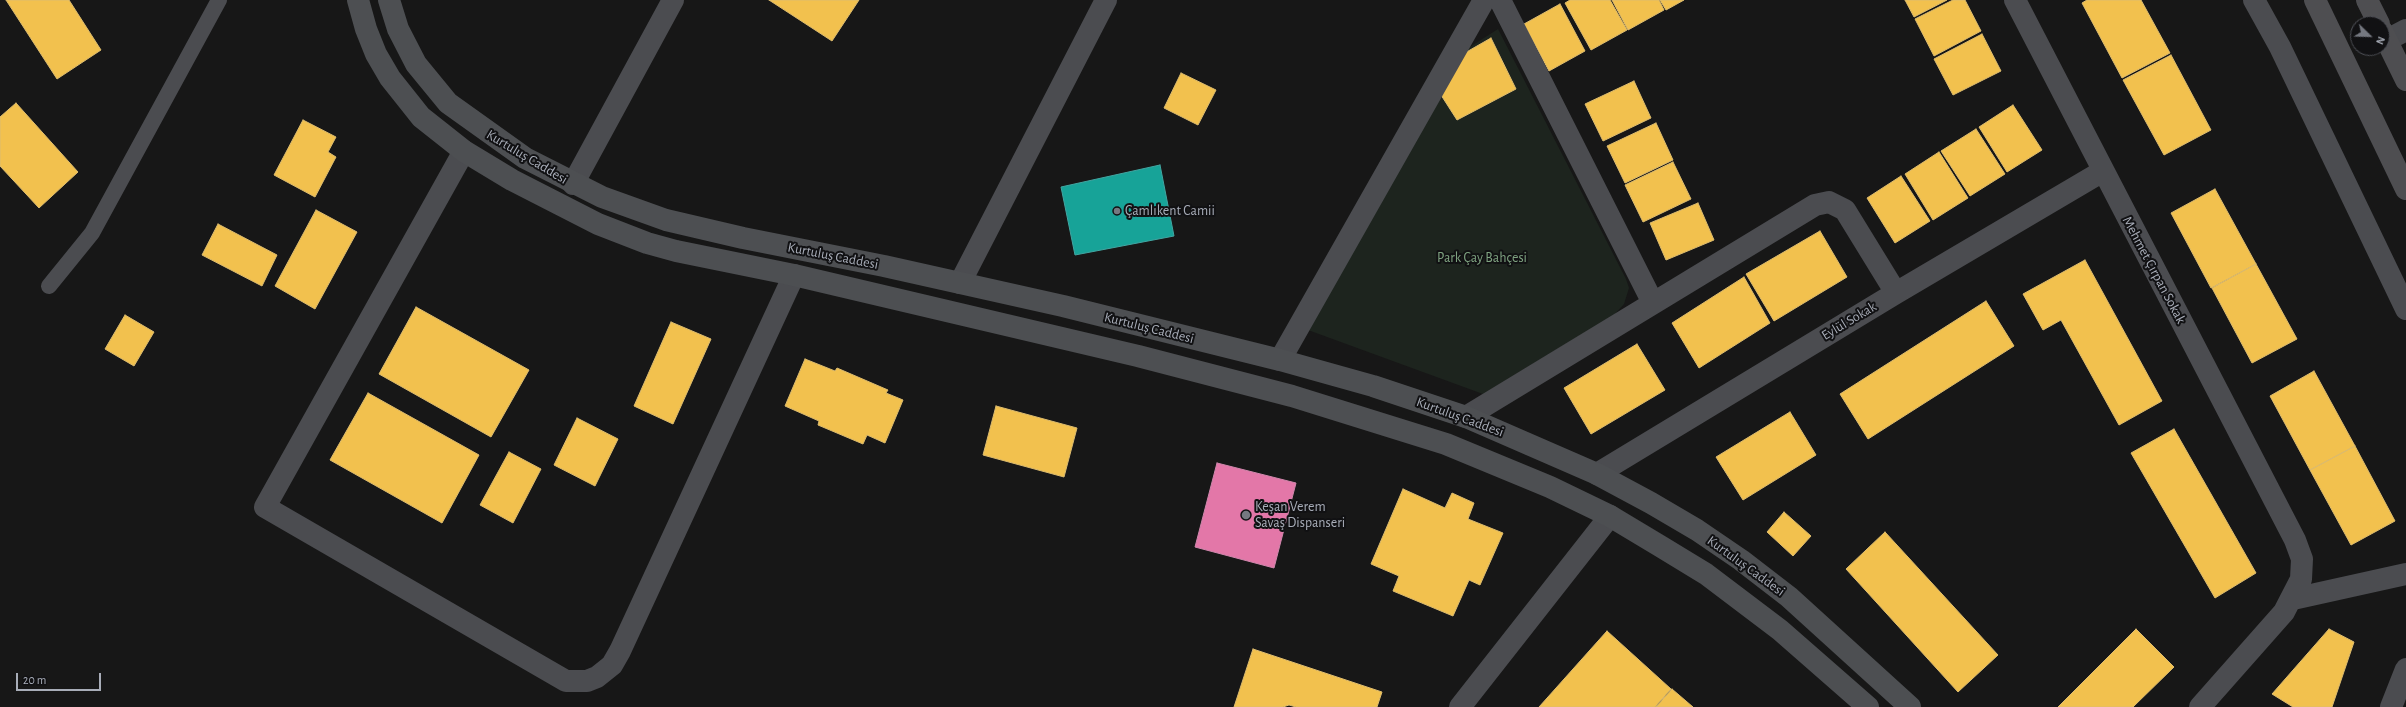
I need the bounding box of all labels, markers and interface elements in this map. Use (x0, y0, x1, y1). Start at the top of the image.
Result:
north arrow (2350, 16, 2390, 56)
text: N (2374, 35, 2387, 46)
street label: Kurtuluş Caddesi (483, 126, 571, 188)
place label: Çamlıkent Camii (1125, 203, 1215, 219)
marker: Çamlıkent Camii (1112, 206, 1122, 216)
street label: Mehmet Çırpan Sokak (2119, 213, 2189, 327)
street label: Kurtuluş Caddesi (786, 239, 880, 273)
park label: Park Çay Bahçesi (1437, 250, 1527, 266)
street label: Eylül Sokak (1819, 298, 1879, 344)
street label: Kurtuluş Caddesi (1102, 309, 1196, 347)
street label: Kurtuluş Caddesi (1414, 393, 1506, 441)
place label: Keşan Verem Savaş Dispanseri (1255, 499, 1345, 532)
marker: Keşan Verem Savaş Dispanseri (1240, 509, 1252, 521)
street label: Kurtuluş Caddesi (1704, 532, 1788, 600)
scale bar (18, 665, 103, 691)
text: 20 m (23, 674, 46, 686)

